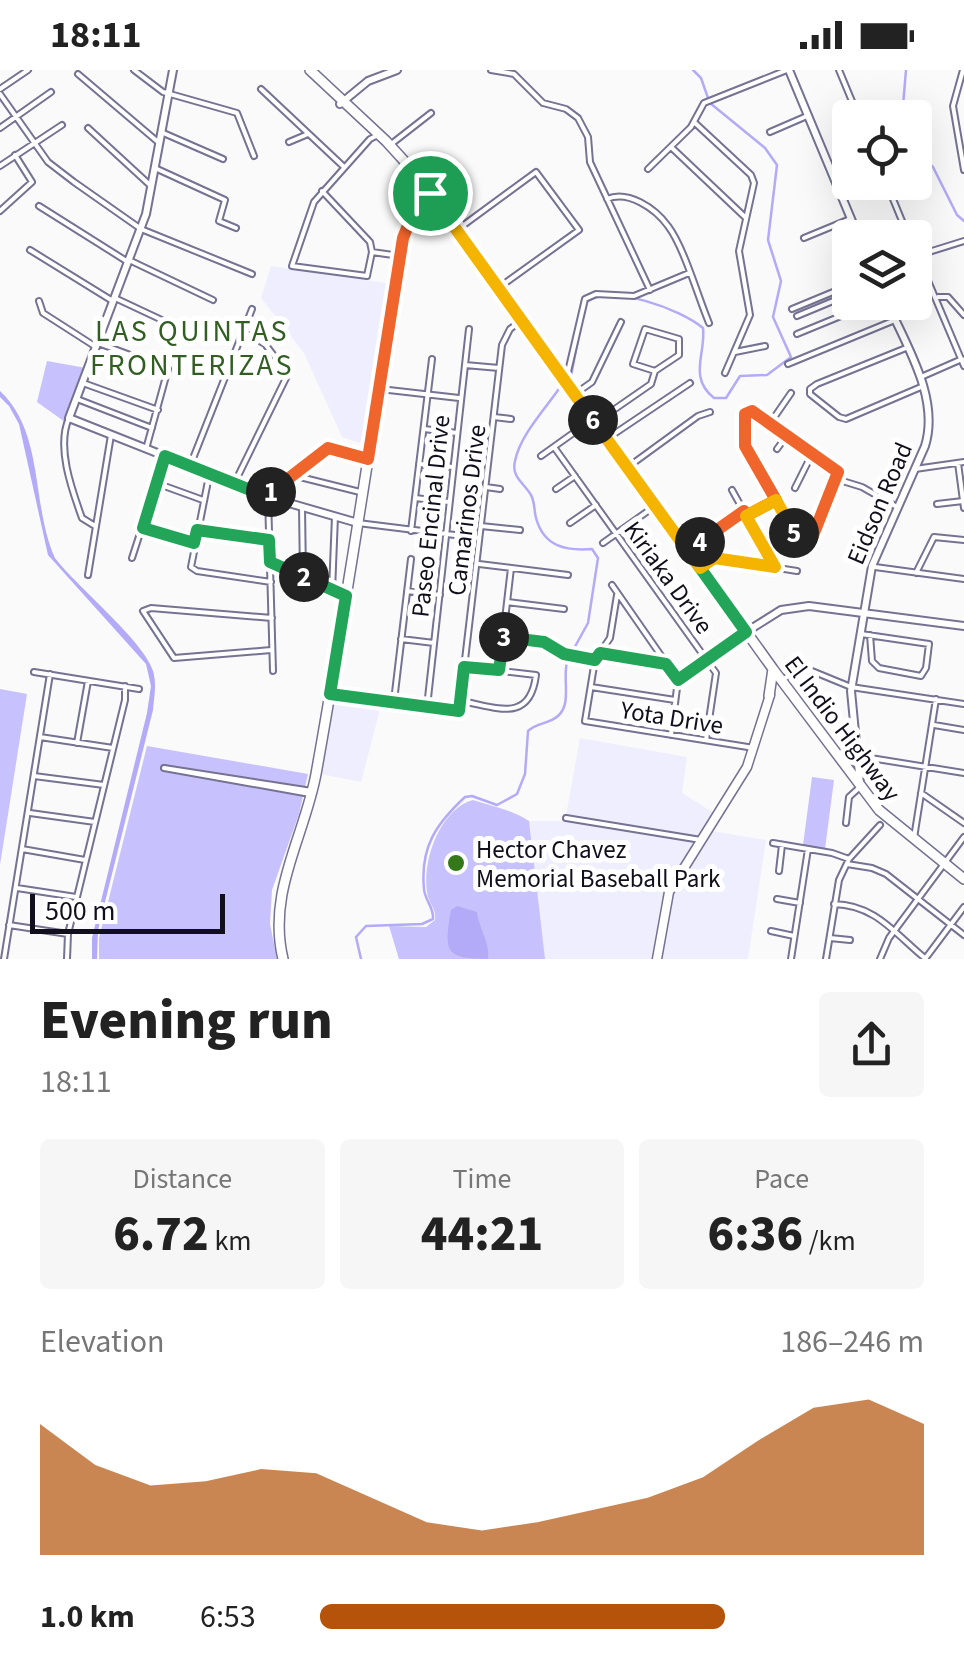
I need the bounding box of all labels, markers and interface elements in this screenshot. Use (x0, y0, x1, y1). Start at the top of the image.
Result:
text: 18:11 (50, 8, 142, 62)
map controls (832, 100, 932, 320)
button: locate (832, 100, 932, 200)
pin (388, 151, 473, 236)
icon: arrive (403, 166, 458, 221)
button: layers (832, 220, 932, 320)
district label: LAS QUINTAS FRONTERIZAS (90, 310, 294, 387)
pin: 6 (568, 395, 618, 445)
text: 6 (586, 400, 600, 440)
street label: Paseo Encinal Drive (402, 413, 460, 619)
street label: Camarinos Drive (439, 423, 495, 598)
street label: Eidson Road (838, 437, 922, 570)
pin: 1 (246, 467, 296, 517)
text: 1 (264, 472, 278, 512)
pin: 5 (769, 508, 819, 558)
text: 5 (787, 513, 801, 553)
street label: Kiriaka Drive (615, 514, 722, 642)
pin: 4 (675, 517, 725, 567)
text: 4 (693, 522, 707, 562)
pin: 2 (279, 552, 329, 602)
text: 2 (297, 557, 311, 597)
pin: 3 (479, 612, 529, 662)
text: 3 (497, 617, 511, 657)
street label: El Indio Highway (775, 648, 909, 809)
street label: Yota Drive (617, 692, 726, 744)
place label: Hector Chavez Memorial Baseball Park (476, 832, 721, 897)
marker: Hector Chavez Memorial Baseball Park (445, 852, 467, 874)
scale bar (30, 889, 225, 934)
text: 500 m (45, 891, 116, 931)
text: Evening run (40, 982, 333, 1060)
button: share (819, 992, 924, 1097)
text: 18:11 (40, 1059, 112, 1105)
text: Distance (133, 1159, 232, 1199)
text: Time (452, 1159, 511, 1199)
text: Pace (754, 1159, 809, 1199)
text: 6.72 (113, 1199, 209, 1270)
text: 44:21 (421, 1199, 543, 1270)
text: 6:36 (708, 1199, 803, 1270)
text: km (209, 1221, 251, 1261)
text: /km (803, 1221, 856, 1261)
text: Elevation (40, 1319, 165, 1365)
text: 186–246 m (780, 1319, 924, 1365)
text: 1.0 km (40, 1594, 135, 1640)
text: 6:53 (200, 1594, 256, 1640)

